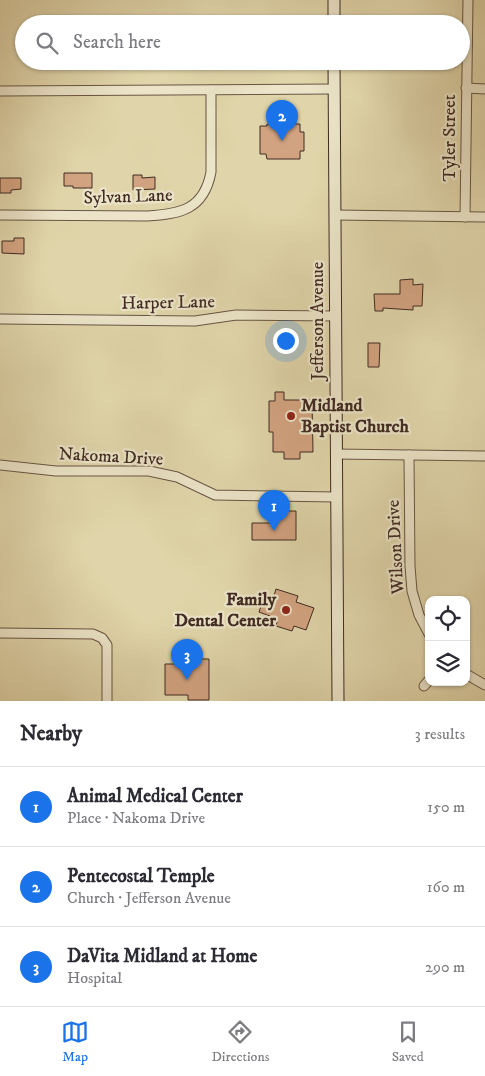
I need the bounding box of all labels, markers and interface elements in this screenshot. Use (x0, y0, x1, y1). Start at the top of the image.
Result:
search box (15, 15, 470, 70)
icon: search (33, 29, 61, 57)
text: Search here (73, 31, 161, 54)
street label: Tyler Street (439, 94, 461, 181)
pin: 2 (266, 100, 298, 141)
street label: Sylvan Lane (83, 184, 173, 210)
street label: Jefferson Avenue (307, 262, 329, 382)
street label: Harper Lane (121, 291, 215, 315)
your location (273, 328, 299, 354)
place label: Midland Baptist Church (301, 395, 409, 438)
marker: Midland Baptist Church (285, 410, 297, 422)
street label: Nakoma Drive (58, 443, 164, 471)
pin: 1 (258, 490, 290, 531)
street label: Wilson Drive (383, 499, 410, 596)
place label: Family Dental Center (175, 589, 276, 632)
map controls (425, 596, 470, 686)
button: locate (425, 596, 470, 641)
marker: Family Dental Center (280, 604, 292, 616)
pin: 3 (171, 639, 203, 680)
button: layers (425, 641, 470, 686)
text: Nearby (20, 721, 82, 747)
text: 3 results (415, 724, 465, 744)
text: Animal Medical Center (67, 785, 243, 808)
text: 1 (33, 797, 39, 817)
text: 150 m (427, 797, 465, 817)
text: Place · Nakoma Drive (67, 808, 205, 828)
text: Pentecostal Temple (67, 865, 215, 888)
text: 2 (32, 877, 40, 897)
text: 160 m (427, 877, 465, 897)
text: Church · Jefferson Avenue (67, 888, 231, 908)
text: DaVita Midland at Home (67, 945, 257, 968)
text: 3 (33, 957, 39, 977)
text: 290 m (425, 957, 465, 977)
text: Hospital (67, 968, 122, 988)
tab: Map (61, 1018, 89, 1066)
tab: Directions (211, 1018, 269, 1066)
tab: Saved (392, 1018, 424, 1066)

